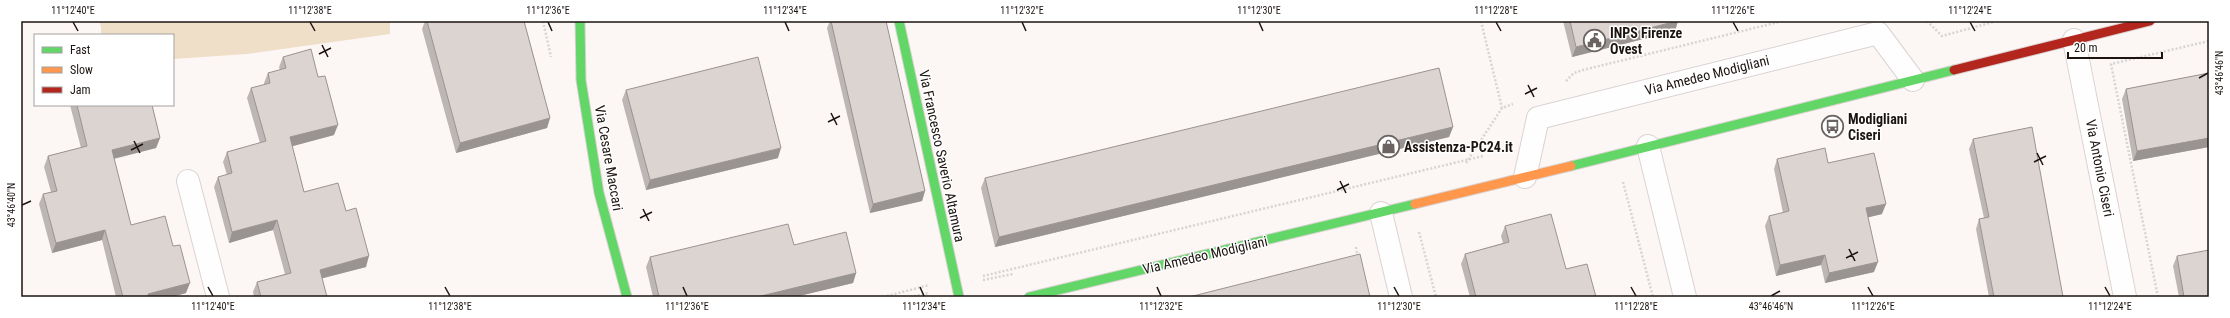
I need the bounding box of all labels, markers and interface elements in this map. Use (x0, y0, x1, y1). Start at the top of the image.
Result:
text: 11°12'40"E (51, 5, 95, 16)
text: 11°12'38"E (288, 5, 332, 16)
text: 11°12'36"E (526, 5, 570, 16)
text: 11°12'34"E (763, 5, 807, 16)
text: 11°12'32"E (1000, 5, 1044, 16)
text: 11°12'30"E (1237, 5, 1281, 16)
text: 11°12'28"E (1474, 5, 1518, 16)
text: 11°12'26"E (1711, 5, 1755, 16)
text: 11°12'24"E (1948, 5, 1992, 16)
place label: INPS Firenze Ovest (1610, 25, 1683, 57)
public building icon: INPS Firenze Ovest (1581, 28, 1607, 54)
legend (34, 34, 174, 106)
scale bar (2068, 34, 2162, 60)
text: 20 m (2074, 41, 2098, 55)
text: Fast (70, 43, 91, 57)
text: 43°46'46"N (2214, 51, 2225, 95)
street label: Via Amedeo Modigliani (1643, 52, 1771, 98)
text: Slow (70, 63, 93, 77)
street label: Via Francesco Saverio Altamura (916, 69, 968, 243)
text: Jam (70, 83, 91, 97)
street label: Via Cesare Maccari (592, 104, 626, 212)
place label: Modigliani Ciseri (1848, 111, 1907, 143)
bus stop icon: Modigliani Ciseri (1820, 114, 1846, 140)
street label: Via Antonio Ciseri (2083, 118, 2117, 218)
shop icon: Assistenza-PC24.it (1375, 134, 1401, 160)
place label: Assistenza-PC24.it (1404, 139, 1513, 155)
text: 43°46'40"N (6, 183, 17, 227)
street label: Via Amedeo Modigliani (1141, 233, 1269, 277)
text: 11°12'40"E (191, 301, 235, 312)
text: 11°12'38"E (428, 301, 472, 312)
text: 11°12'36"E (665, 301, 709, 312)
text: 11°12'34"E (902, 301, 946, 312)
text: 11°12'32"E (1139, 301, 1183, 312)
text: 11°12'30"E (1377, 301, 1421, 312)
text: 11°12'28"E (1614, 301, 1658, 312)
text: 43°46'46"N (1749, 301, 1793, 312)
text: 11°12'26"E (1851, 301, 1895, 312)
text: 11°12'24"E (2088, 301, 2132, 312)

